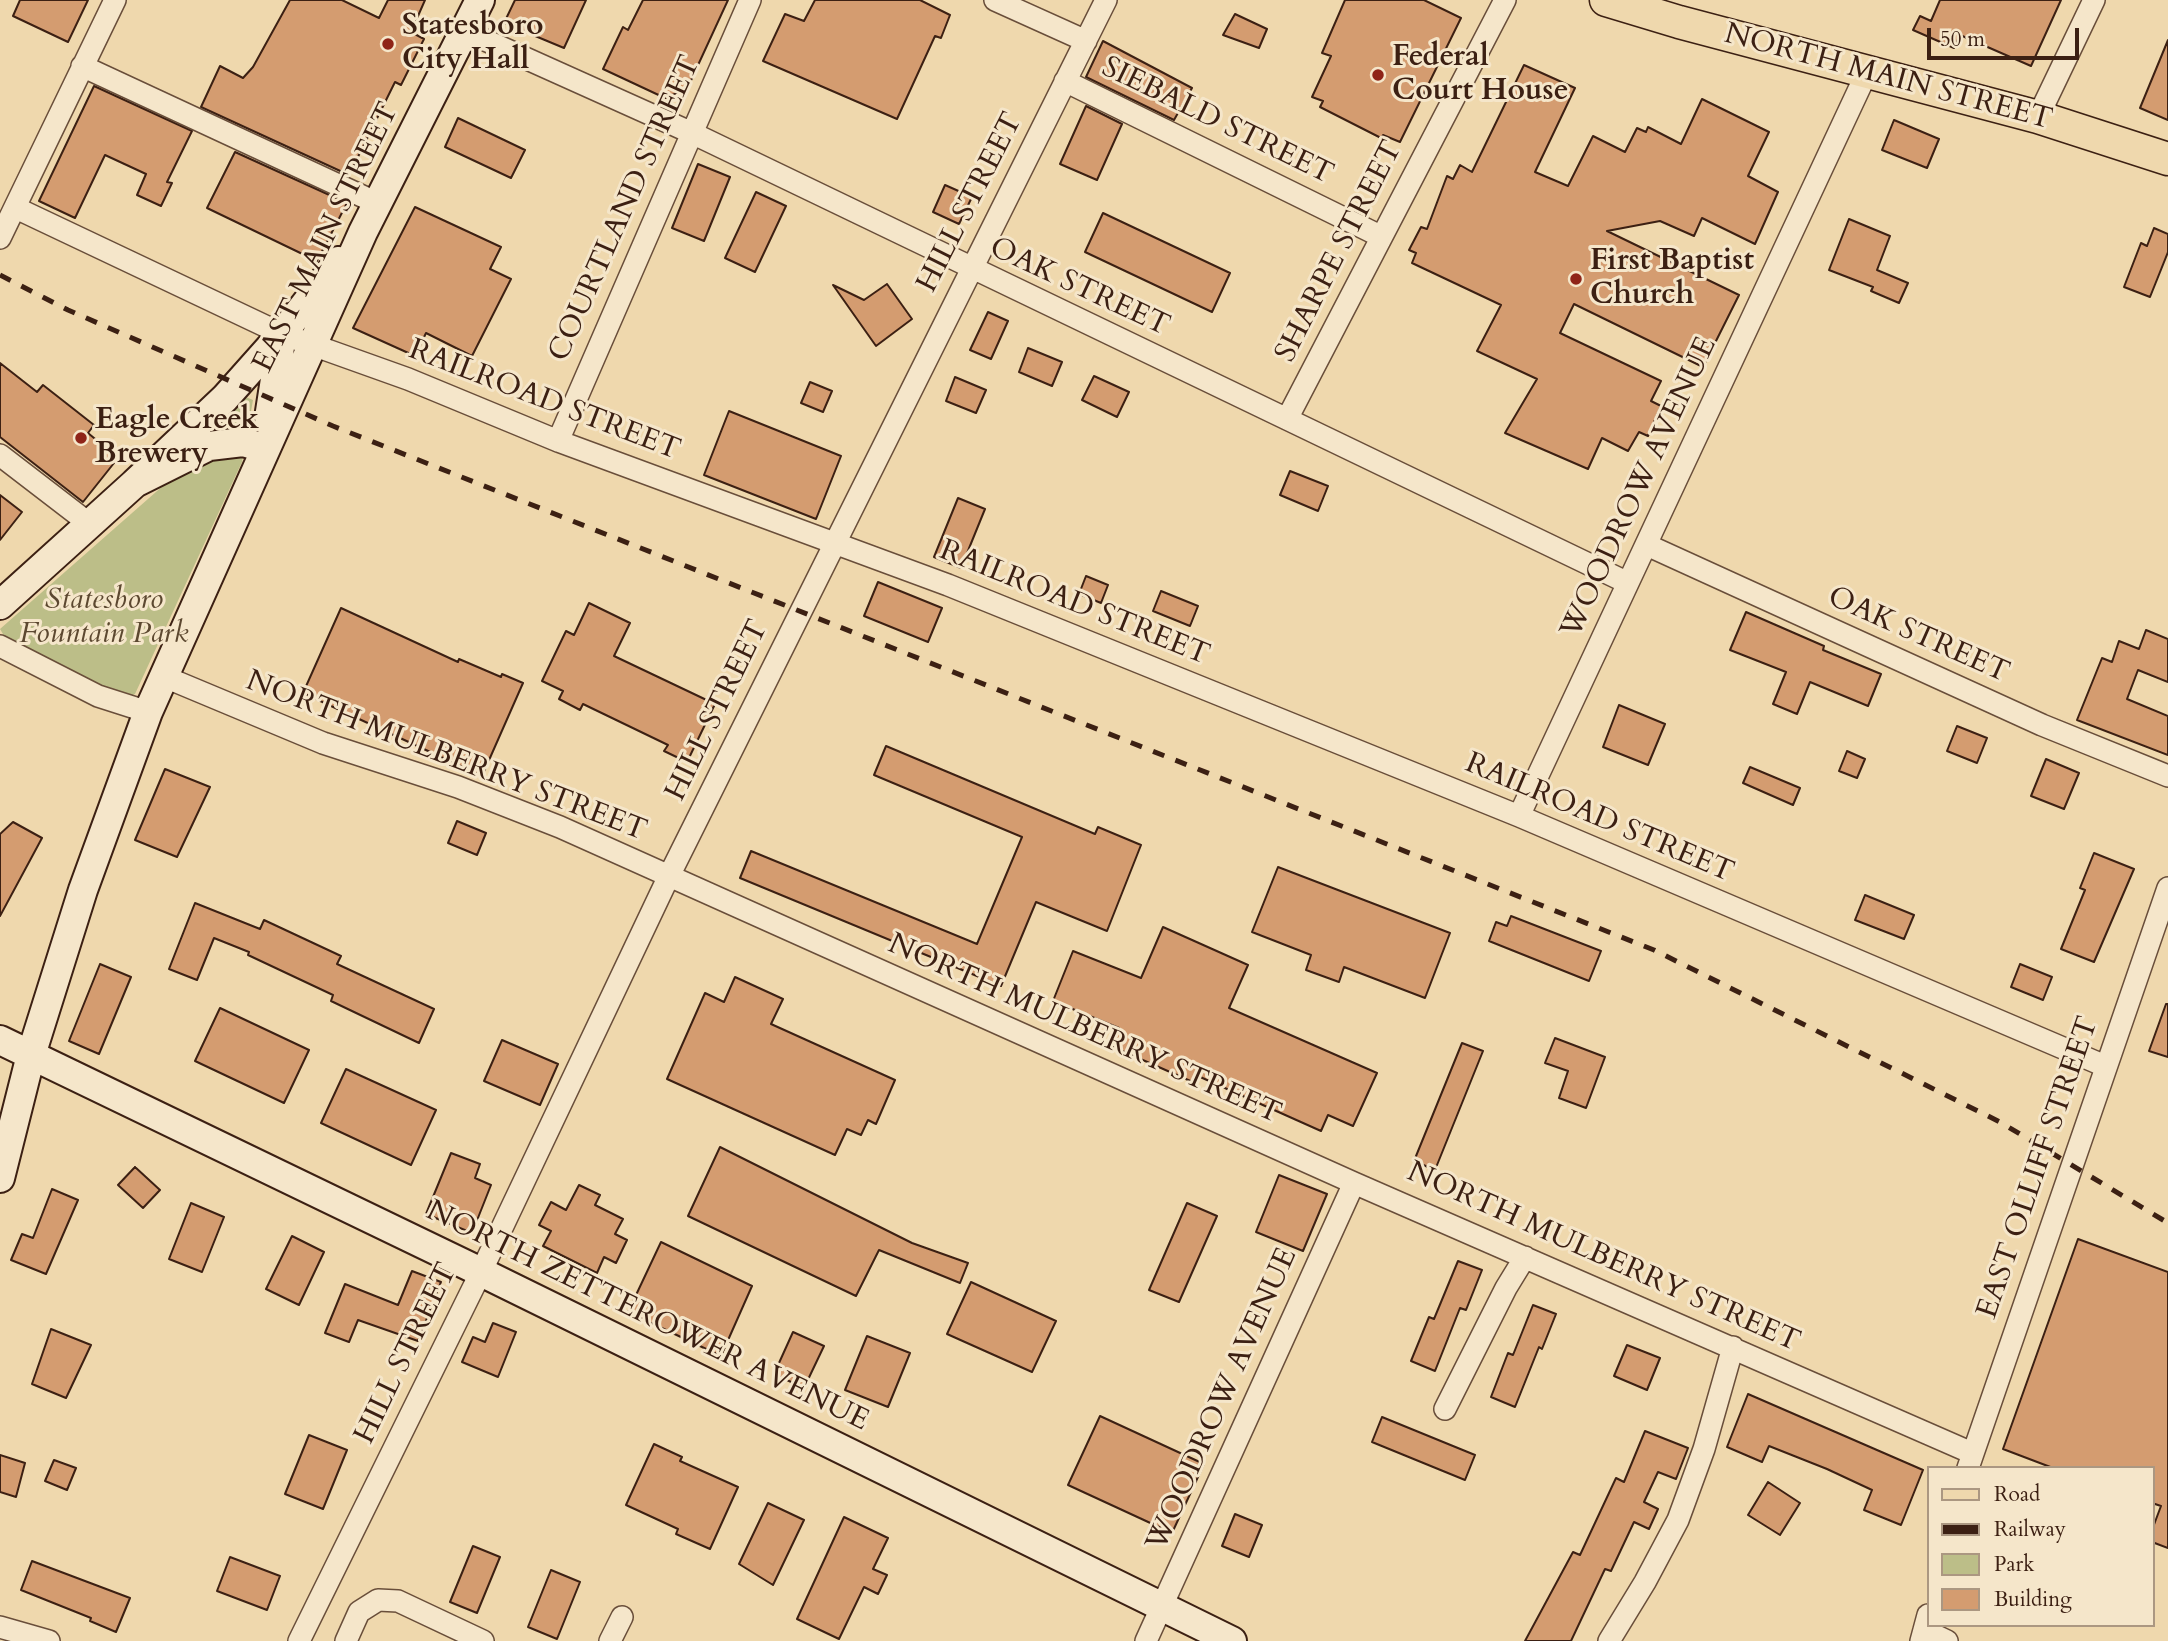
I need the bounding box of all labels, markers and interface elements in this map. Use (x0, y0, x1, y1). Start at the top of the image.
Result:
place label: Statesboro City Hall (402, 9, 544, 79)
scale bar (1930, 14, 2082, 58)
street label: NORTH MAIN STREET (1720, 17, 2056, 139)
text: 50 m (1940, 25, 1985, 54)
marker: Statesboro City Hall (380, 36, 396, 52)
place label: Federal Court House (1392, 40, 1569, 110)
street label: SIEBALD STREET (1095, 50, 1339, 194)
street label: COURTLAND STREET (542, 51, 710, 367)
marker: Federal Court House (1370, 67, 1386, 83)
street label: EAST MAIN STREET (246, 97, 408, 379)
street label: HILL STREET (910, 107, 1032, 299)
street label: SHARPE STREET (1269, 135, 1411, 369)
street label: OAK STREET (983, 231, 1175, 345)
place label: First Baptist Church (1590, 244, 1754, 314)
marker: First Baptist Church (1568, 271, 1584, 287)
street label: WOODROW AVENUE (1554, 332, 1726, 644)
street label: RAILROAD STREET (403, 333, 685, 469)
place label: Eagle Creek Brewery (95, 403, 259, 474)
marker: Eagle Creek Brewery (73, 430, 89, 446)
street label: RAILROAD STREET (934, 533, 1214, 675)
street label: OAK STREET (1822, 580, 2014, 692)
park label: Statesboro Fountain Park (20, 583, 188, 654)
street label: HILL STREET (659, 615, 777, 807)
street label: NORTH MULBERRY STREET (241, 664, 651, 850)
street label: RAILROAD STREET (1459, 746, 1739, 892)
street label: NORTH MULBERRY STREET (882, 927, 1286, 1133)
street label: EAST OLLIFF STREET (1970, 1013, 2108, 1323)
street label: NORTH MULBERRY STREET (1401, 1155, 1805, 1361)
street label: NORTH ZETTEROWER AVENUE (420, 1194, 874, 1440)
street label: WOODROW AVENUE (1140, 1243, 1306, 1557)
street label: HILL STREET (348, 1258, 466, 1450)
legend (1926, 1466, 2154, 1627)
text: Road (1994, 1480, 2040, 1509)
text: Railway (1994, 1515, 2066, 1544)
text: Park (1994, 1550, 2034, 1579)
text: Building (1994, 1585, 2072, 1614)

